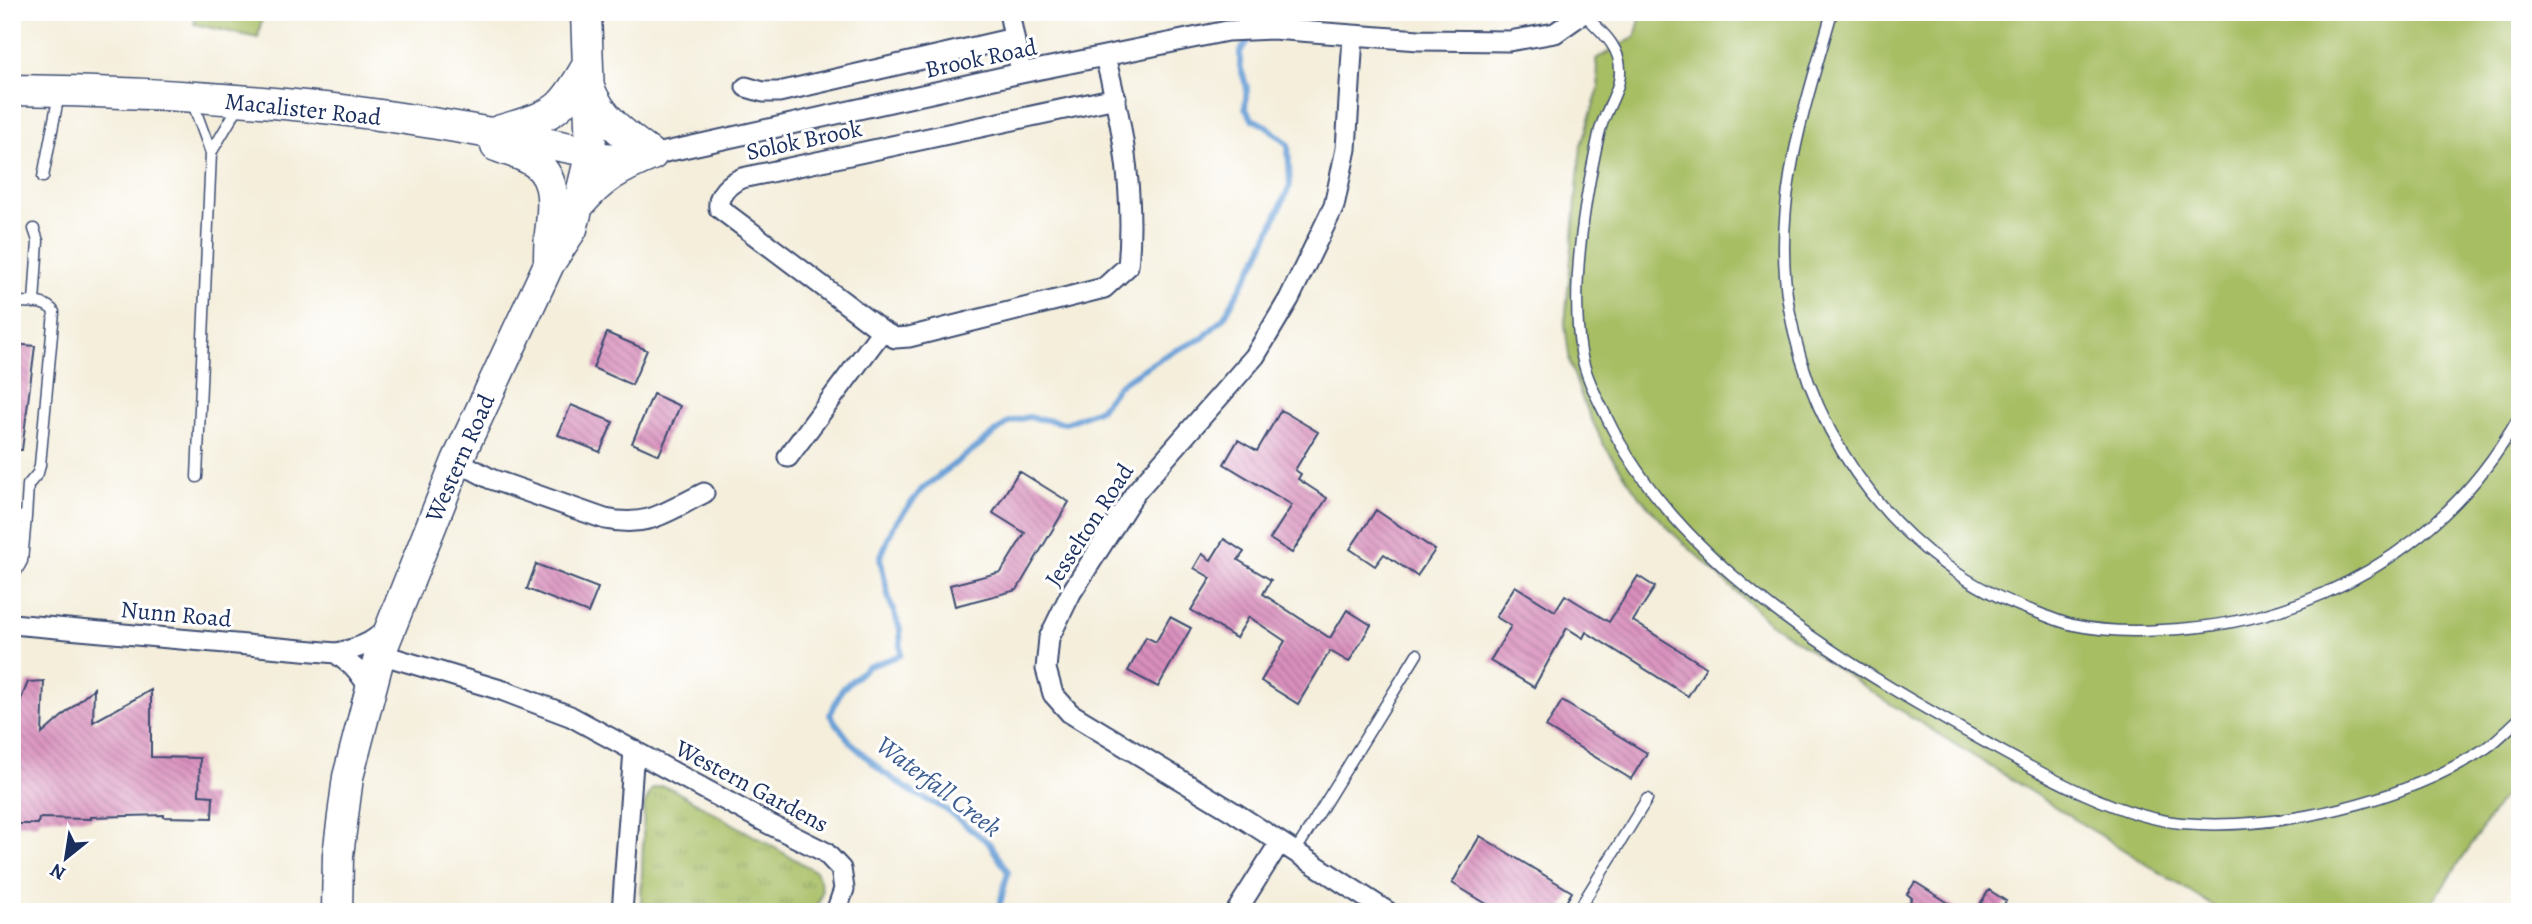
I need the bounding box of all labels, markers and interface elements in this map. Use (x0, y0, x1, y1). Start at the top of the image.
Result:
street label: Brook Road (922, 31, 1040, 85)
street label: Macalister Road (223, 85, 383, 133)
street label: Solok Brook (743, 112, 865, 168)
street label: Western Road (417, 389, 502, 528)
street label: Jesselton Road (1037, 457, 1141, 593)
street label: Nunn Road (119, 593, 233, 635)
water label: Waterfall Creek (869, 728, 1008, 845)
street label: Western Gardens (669, 732, 834, 840)
north arrow (32, 822, 102, 892)
text: N (45, 857, 70, 887)

